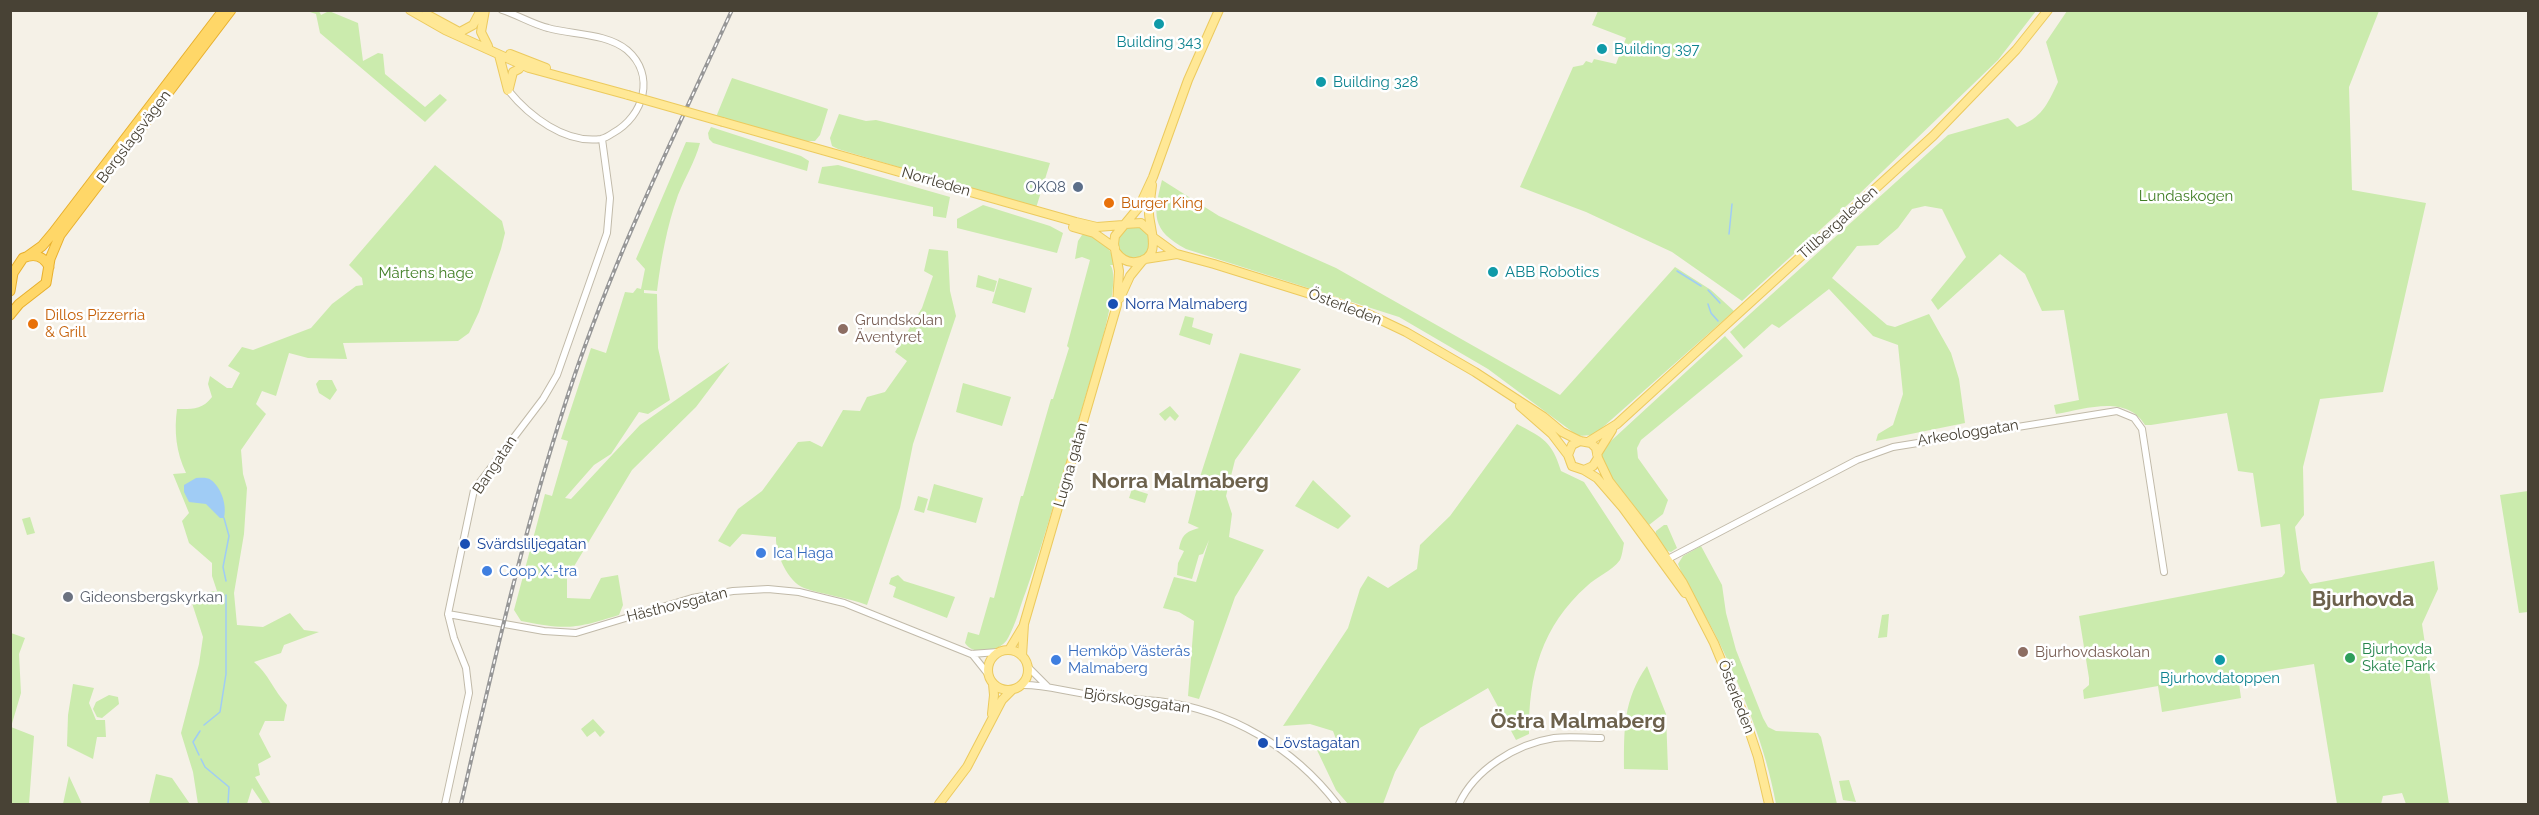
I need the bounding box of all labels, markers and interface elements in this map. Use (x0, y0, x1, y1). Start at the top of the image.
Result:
marker: Building 343 (1152, 17, 1166, 31)
place label: Building 343 (1117, 33, 1201, 51)
place label: Building 397 (1614, 40, 1699, 58)
marker: Building 397 (1595, 42, 1609, 56)
place label: Building 328 (1333, 73, 1418, 91)
marker: Building 328 (1314, 75, 1328, 89)
street label: Bergslagsvägen (93, 87, 175, 187)
street label: Norrleden (900, 164, 972, 200)
place label: OKQ8 (1026, 178, 1066, 196)
marker: OKQ8 (1071, 180, 1085, 194)
street label: Tillbergaleden (1794, 183, 1882, 263)
park label: Lundaskogen (2139, 187, 2233, 205)
place label: Burger King (1121, 194, 1203, 212)
marker: Burger King (1102, 196, 1116, 210)
place label: ABB Robotics (1505, 263, 1599, 281)
park label: Mårtens hage (378, 264, 474, 282)
marker: ABB Robotics (1486, 265, 1500, 279)
street label: Österleden (1306, 285, 1384, 329)
place label: Norra Malmaberg (1125, 295, 1248, 313)
marker: Norra Malmaberg (1106, 297, 1120, 311)
place label: Dillos Pizzerria & Grill (45, 306, 145, 341)
place label: Grundskolan Äventyret (855, 311, 943, 346)
marker: Dillos Pizzerria & Grill (26, 317, 40, 331)
marker: Grundskolan Äventyret (836, 322, 850, 336)
street label: Arkeologgatan (1916, 416, 2020, 450)
street label: Lugna gatan (1050, 421, 1092, 509)
street label: Bangatan (469, 433, 521, 497)
district label: Norra Malmaberg (1091, 469, 1269, 495)
place label: Svärdsliljegatan (477, 535, 586, 553)
marker: Svärdsliljegatan (458, 537, 472, 551)
place label: Ica Haga (773, 544, 833, 562)
marker: Ica Haga (754, 546, 768, 560)
place label: Coop X:-tra (499, 562, 577, 580)
marker: Coop X:-tra (480, 564, 494, 578)
street label: Hästhovsgatan (625, 584, 729, 626)
district label: Bjurhovda (2312, 587, 2414, 613)
place label: Gideonsbergskyrkan (80, 588, 223, 606)
marker: Gideonsbergskyrkan (61, 590, 75, 604)
place label: Bjurhovda Skate Park (2362, 640, 2435, 675)
place label: Hemköp Västerås Malmaberg (1068, 642, 1190, 677)
place label: Bjurhovdaskolan (2035, 643, 2150, 661)
marker: Bjurhovdaskolan (2016, 645, 2030, 659)
marker: Bjurhovda Skate Park (2343, 651, 2357, 665)
marker: Hemköp Västerås Malmaberg (1049, 653, 1063, 667)
marker: Bjurhovdatoppen (2213, 653, 2227, 667)
street label: Österleden (1714, 658, 1758, 736)
place label: Bjurhovdatoppen (2160, 669, 2280, 687)
street label: Björskogsgatan (1083, 685, 1191, 717)
district label: Östra Malmaberg (1491, 709, 1665, 735)
place label: Lövstagatan (1275, 734, 1360, 752)
marker: Lövstagatan (1256, 736, 1270, 750)

